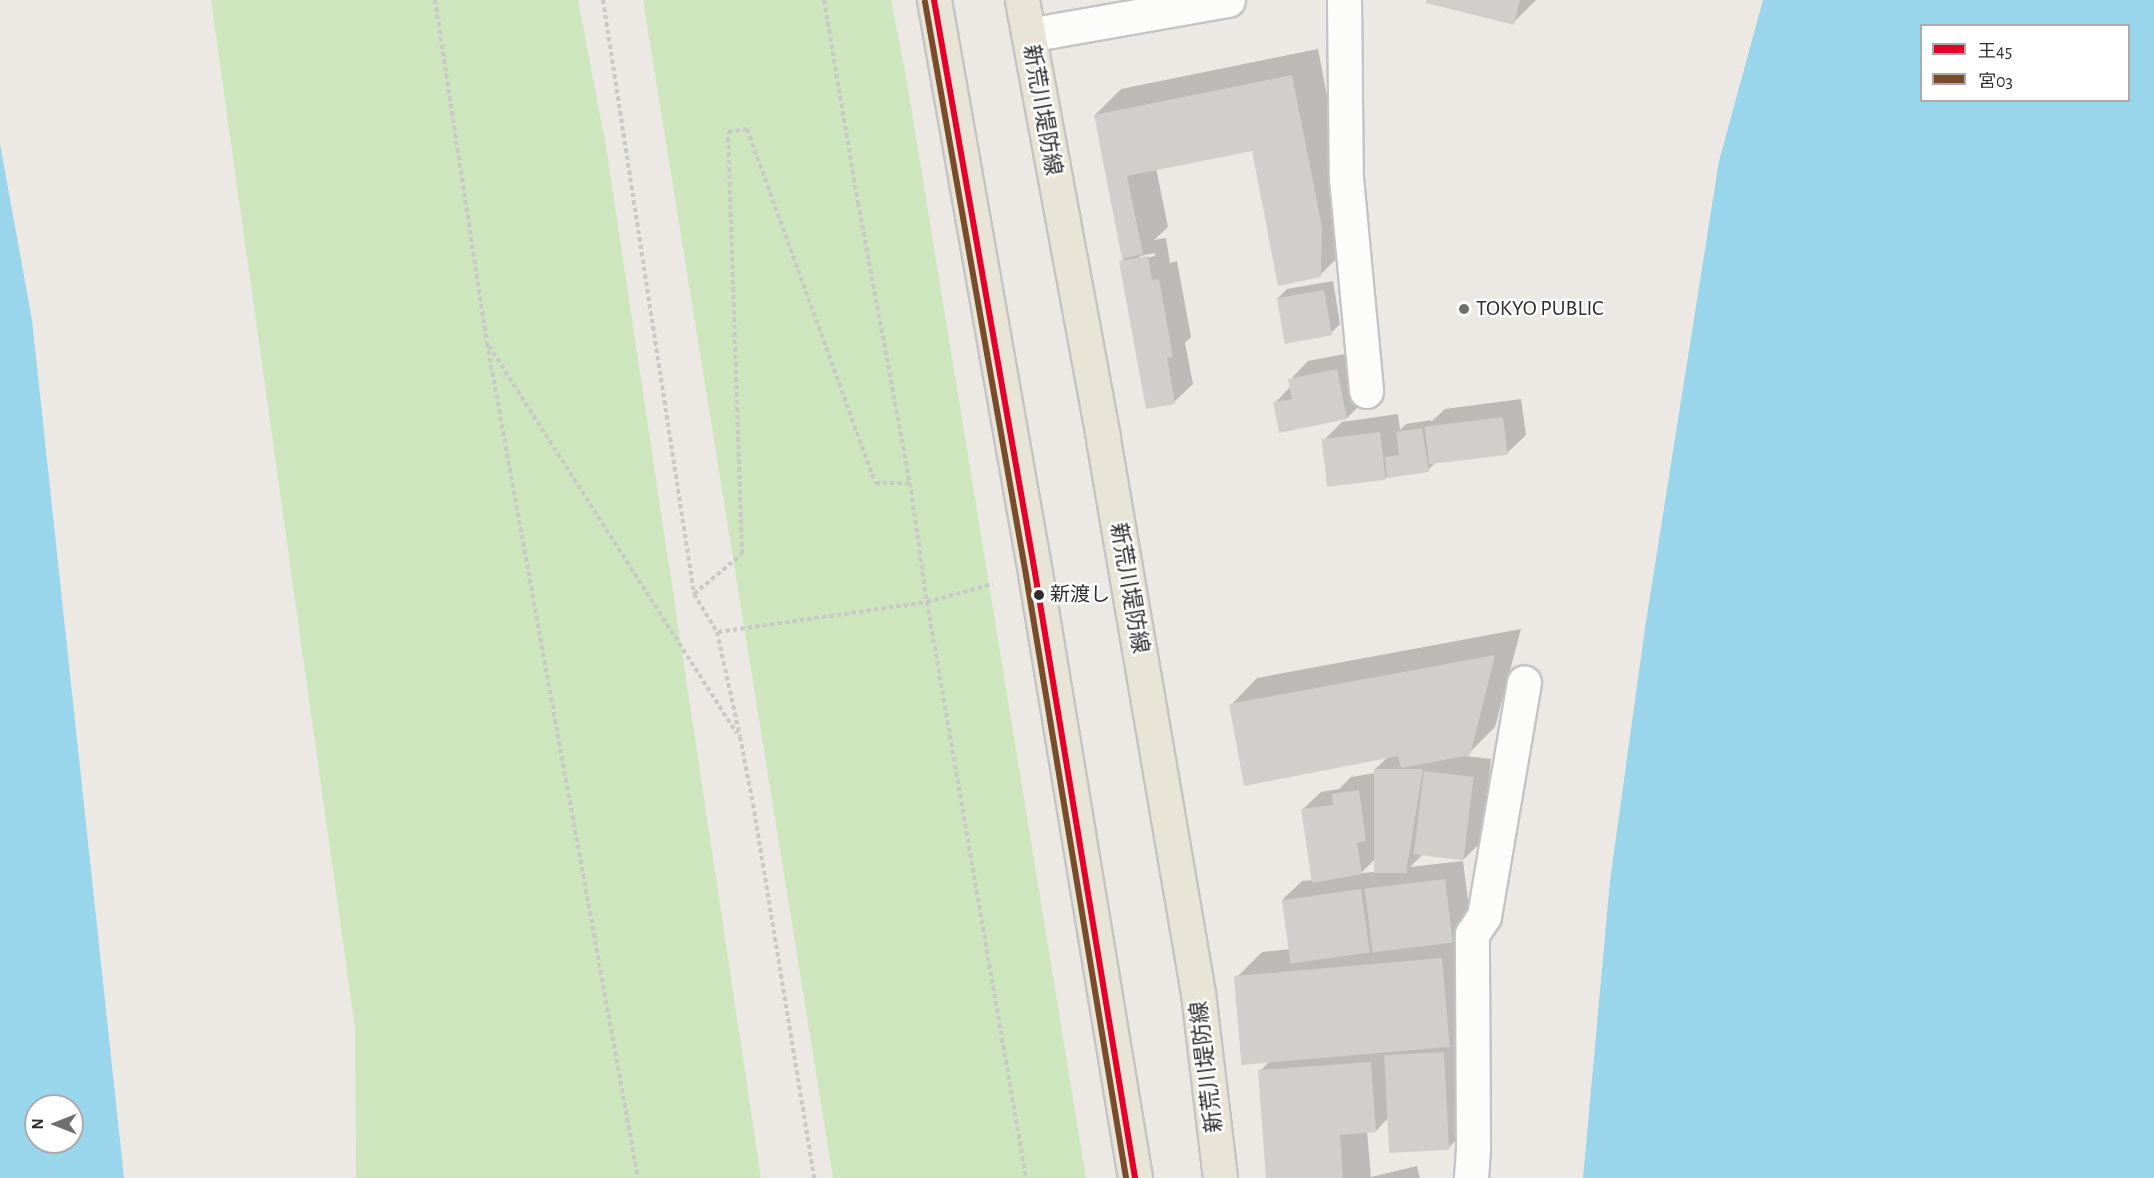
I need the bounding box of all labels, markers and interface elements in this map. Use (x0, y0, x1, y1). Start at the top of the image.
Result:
legend (1920, 24, 2130, 102)
street label: 新荒川堤防線 (1018, 43, 1066, 177)
text: 王45 (1978, 43, 2012, 61)
text: 宮03 (1978, 73, 2013, 91)
place label: TOKYO PUBLIC (1476, 296, 1604, 322)
marker: TOKYO PUBLIC (1457, 302, 1471, 316)
street label: 新荒川堤防線 (1105, 521, 1153, 655)
place label: 新渡し (1050, 583, 1110, 607)
marker: 新渡し (1033, 589, 1045, 601)
street label: 新荒川堤防線 (1186, 1000, 1228, 1134)
north arrow (24, 1094, 84, 1154)
text: N (30, 1118, 46, 1130)

